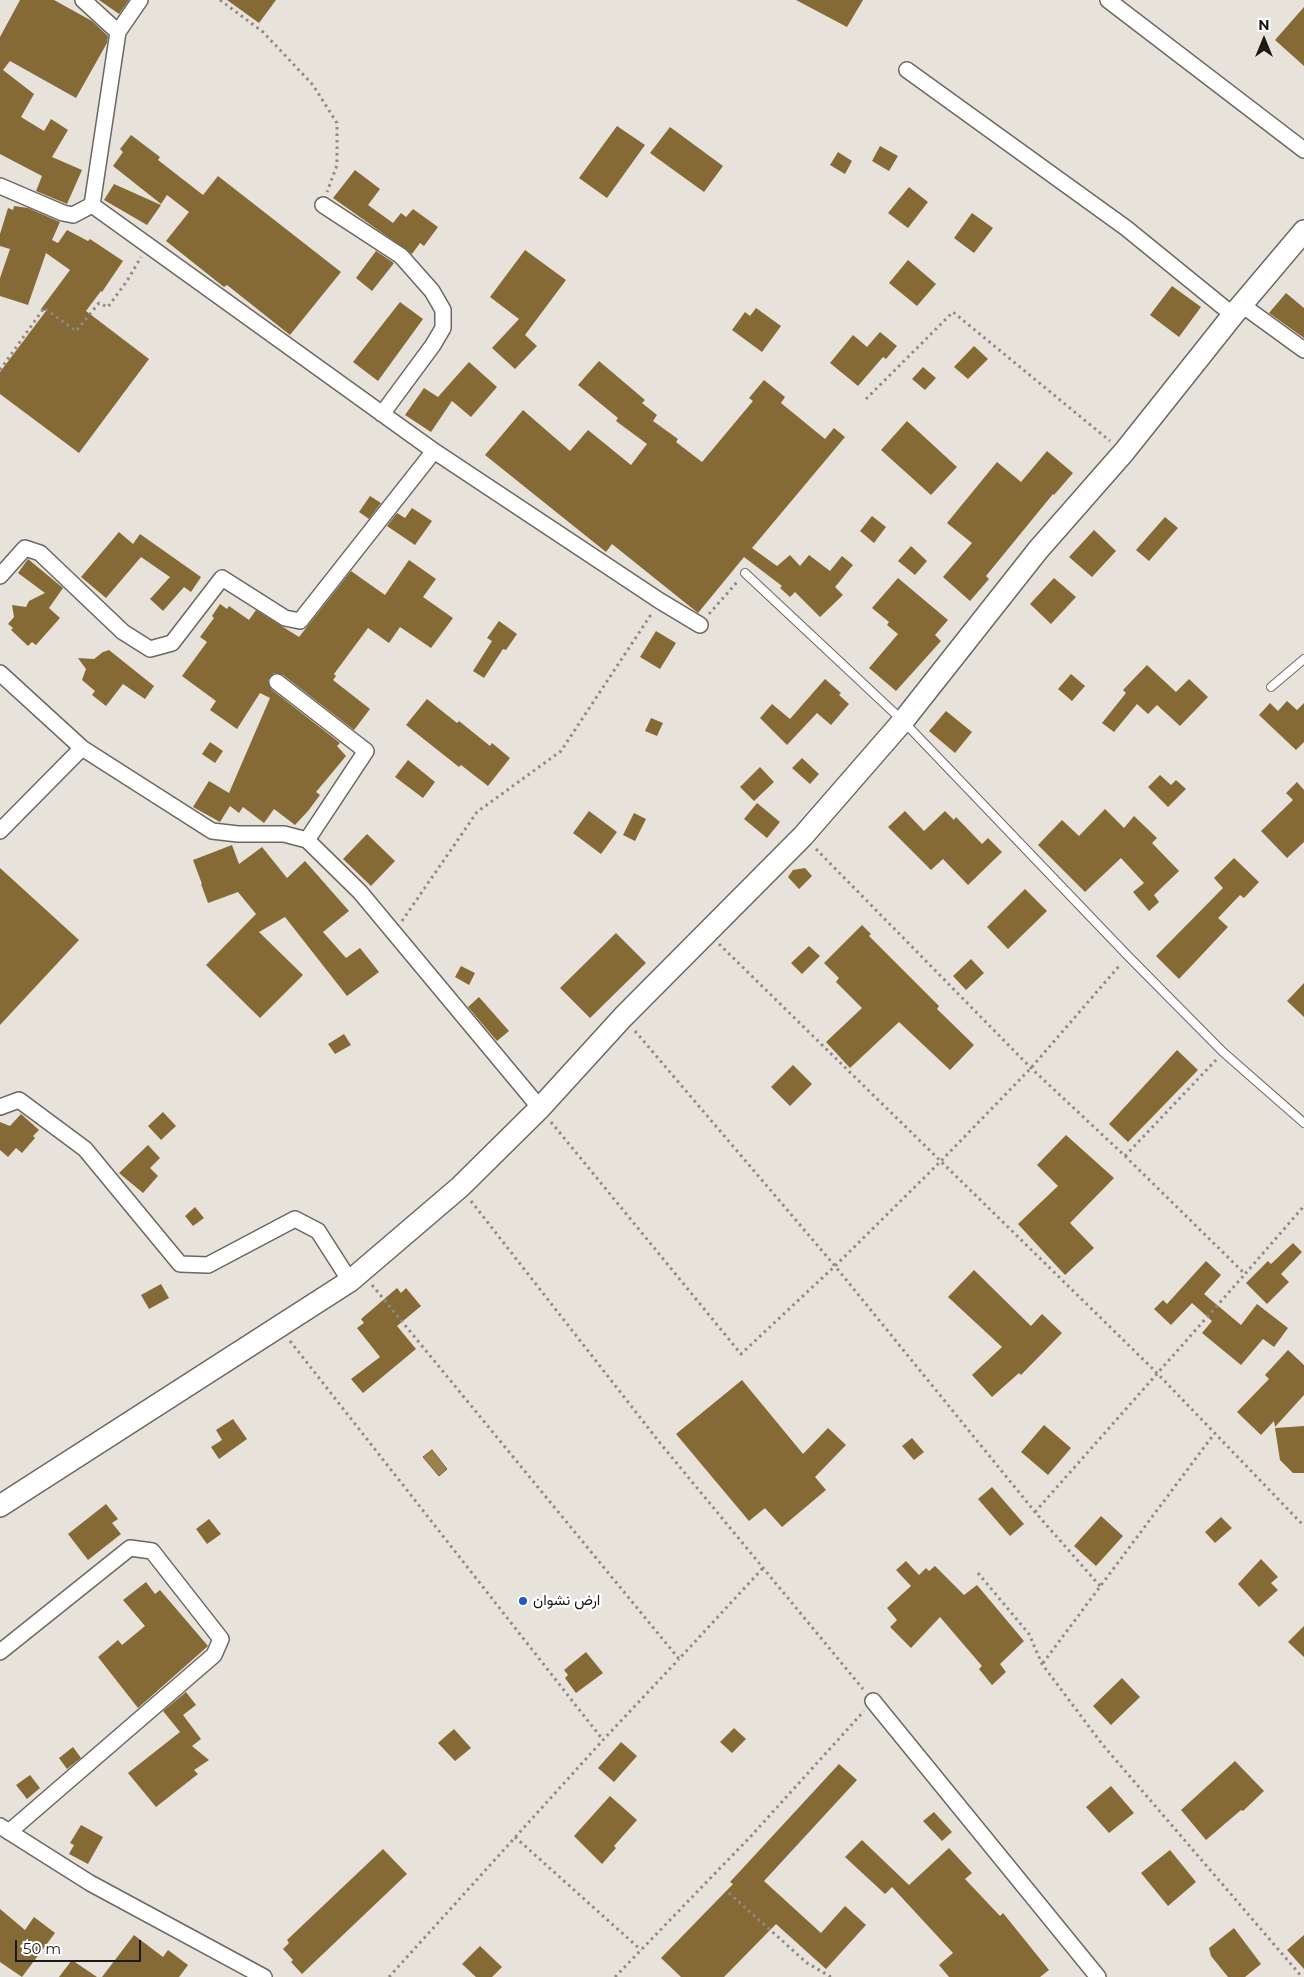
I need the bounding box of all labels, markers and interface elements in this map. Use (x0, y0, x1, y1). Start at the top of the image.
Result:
north arrow (1239, 15, 1289, 65)
text: N (1258, 16, 1270, 34)
place label: ارض نشوان (533, 1592, 600, 1610)
marker: ارض نشوان (517, 1595, 529, 1607)
scale bar (18, 1930, 144, 1962)
text: 50 m (23, 1939, 61, 1958)

